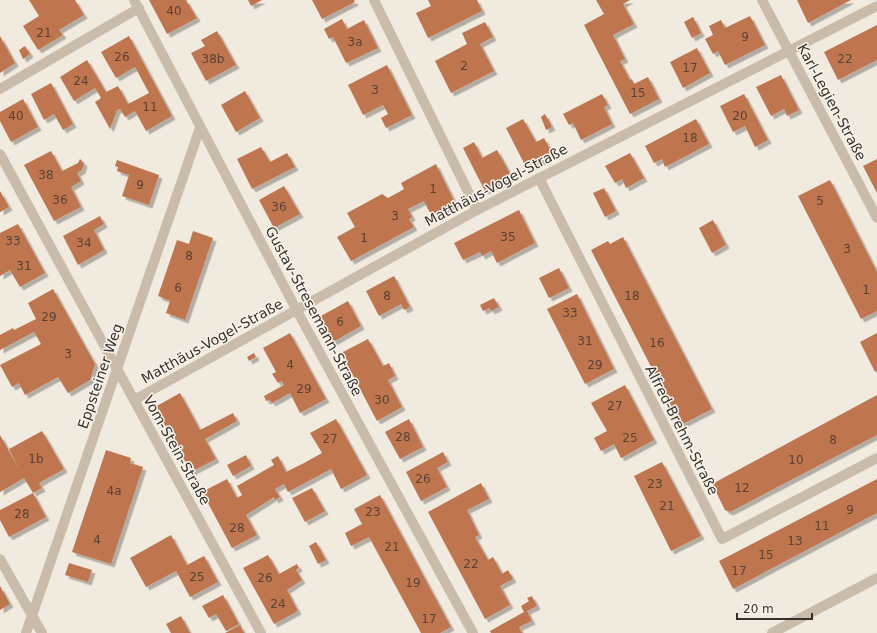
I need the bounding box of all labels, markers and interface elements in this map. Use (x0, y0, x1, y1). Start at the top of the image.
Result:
house number: 40 (166, 4, 182, 18)
house number: 21 (36, 26, 52, 40)
house number: 9 (741, 30, 749, 44)
house number: 3a (348, 35, 363, 49)
street label: Karl-Legien-Straße (794, 41, 870, 163)
house number: 26 (114, 50, 130, 64)
house number: 38b (202, 52, 224, 66)
house number: 22 (837, 52, 853, 66)
house number: 2 (460, 59, 468, 73)
house number: 17 (682, 61, 698, 75)
house number: 24 (73, 74, 89, 88)
house number: 3 (371, 83, 379, 97)
house number: 15 (630, 86, 646, 100)
house number: 11 (142, 100, 158, 114)
house number: 40 (8, 109, 24, 123)
house number: 20 (732, 109, 748, 123)
house number: 18 (682, 131, 698, 145)
street label: Matthäus-Vogel-Straße (422, 141, 570, 229)
house number: 38 (38, 168, 54, 182)
house number: 9 (136, 178, 144, 192)
house number: 1 (429, 182, 437, 196)
house number: 36 (52, 193, 68, 207)
house number: 5 (816, 194, 824, 208)
house number: 36 (271, 200, 287, 214)
house number: 3 (391, 209, 399, 223)
street label: Gustav-Stresemann-Straße (262, 224, 366, 398)
house number: 35 (500, 230, 516, 244)
house number: 1 (360, 231, 368, 245)
house number: 33 (5, 234, 21, 248)
house number: 34 (76, 236, 92, 250)
house number: 3 (843, 242, 851, 256)
house number: 8 (185, 249, 193, 263)
house number: 31 (16, 259, 32, 273)
house number: 6 (174, 281, 182, 295)
house number: 1 (862, 283, 870, 297)
house number: 8 (383, 289, 391, 303)
house number: 18 (624, 289, 640, 303)
street label: Matthäus-Vogel-Straße (139, 295, 285, 387)
house number: 33 (562, 306, 578, 320)
house number: 29 (41, 310, 57, 324)
house number: 6 (336, 315, 344, 329)
street label: Eppsteiner Weg (75, 321, 125, 431)
house number: 31 (577, 334, 593, 348)
house number: 16 (649, 336, 665, 350)
house number: 3 (64, 347, 72, 361)
house number: 4 (286, 358, 294, 372)
house number: 29 (587, 358, 603, 372)
street label: Alfred-Brehm-Straße (642, 363, 722, 497)
house number: 29 (296, 382, 312, 396)
street label: Vom-Stein-Straße (140, 392, 214, 508)
house number: 30 (374, 393, 390, 407)
house number: 27 (607, 399, 623, 413)
house number: 28 (395, 430, 411, 444)
house number: 25 (622, 431, 638, 445)
house number: 27 (322, 432, 338, 446)
house number: 8 (829, 433, 837, 447)
house number: 1b (28, 452, 44, 466)
house number: 10 (788, 453, 804, 467)
house number: 26 (415, 472, 431, 486)
house number: 23 (647, 477, 663, 491)
house number: 12 (734, 481, 750, 495)
house number: 4a (107, 484, 122, 498)
house number: 21 (659, 499, 675, 513)
house number: 9 (846, 503, 854, 517)
house number: 23 (365, 505, 381, 519)
house number: 28 (14, 507, 30, 521)
house number: 11 (814, 519, 830, 533)
house number: 28 (229, 521, 245, 535)
house number: 4 (93, 533, 101, 547)
house number: 13 (787, 534, 803, 548)
house number: 21 (384, 540, 400, 554)
house number: 15 (758, 548, 774, 562)
house number: 22 (463, 557, 479, 571)
house number: 17 (731, 564, 747, 578)
house number: 25 (189, 570, 205, 584)
house number: 26 (257, 571, 273, 585)
house number: 19 (405, 576, 421, 590)
scale bar (737, 595, 812, 621)
house number: 24 (270, 597, 286, 611)
text: 20 m (743, 602, 774, 616)
house number: 17 (421, 612, 437, 626)

